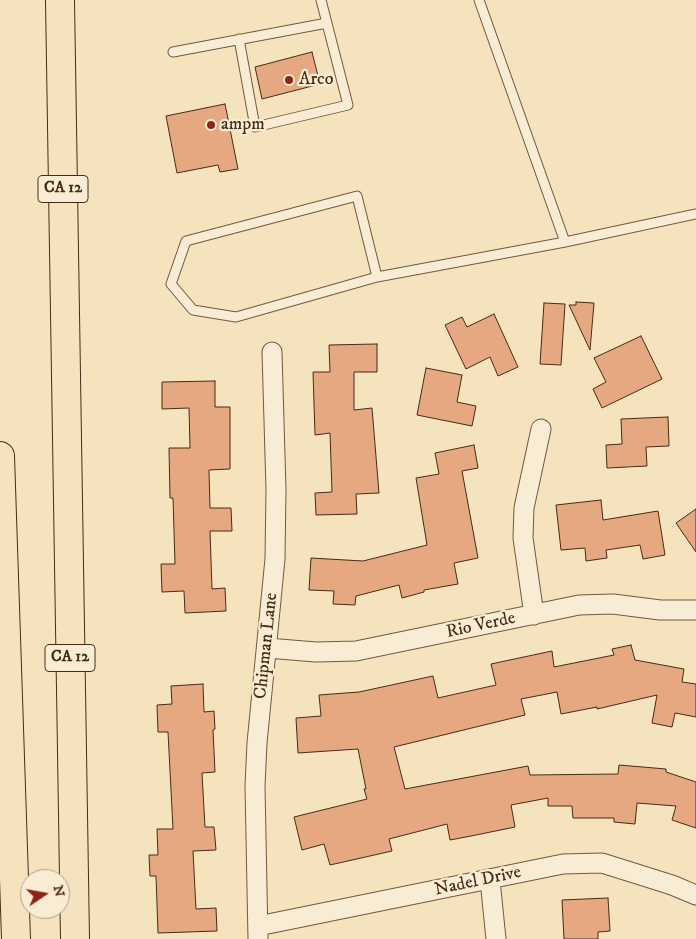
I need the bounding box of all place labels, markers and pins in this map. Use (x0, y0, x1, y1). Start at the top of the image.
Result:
place label: Arco (299, 69, 334, 91)
marker: Arco (283, 74, 295, 86)
place label: ampm (221, 114, 265, 136)
marker: ampm (205, 119, 217, 131)

